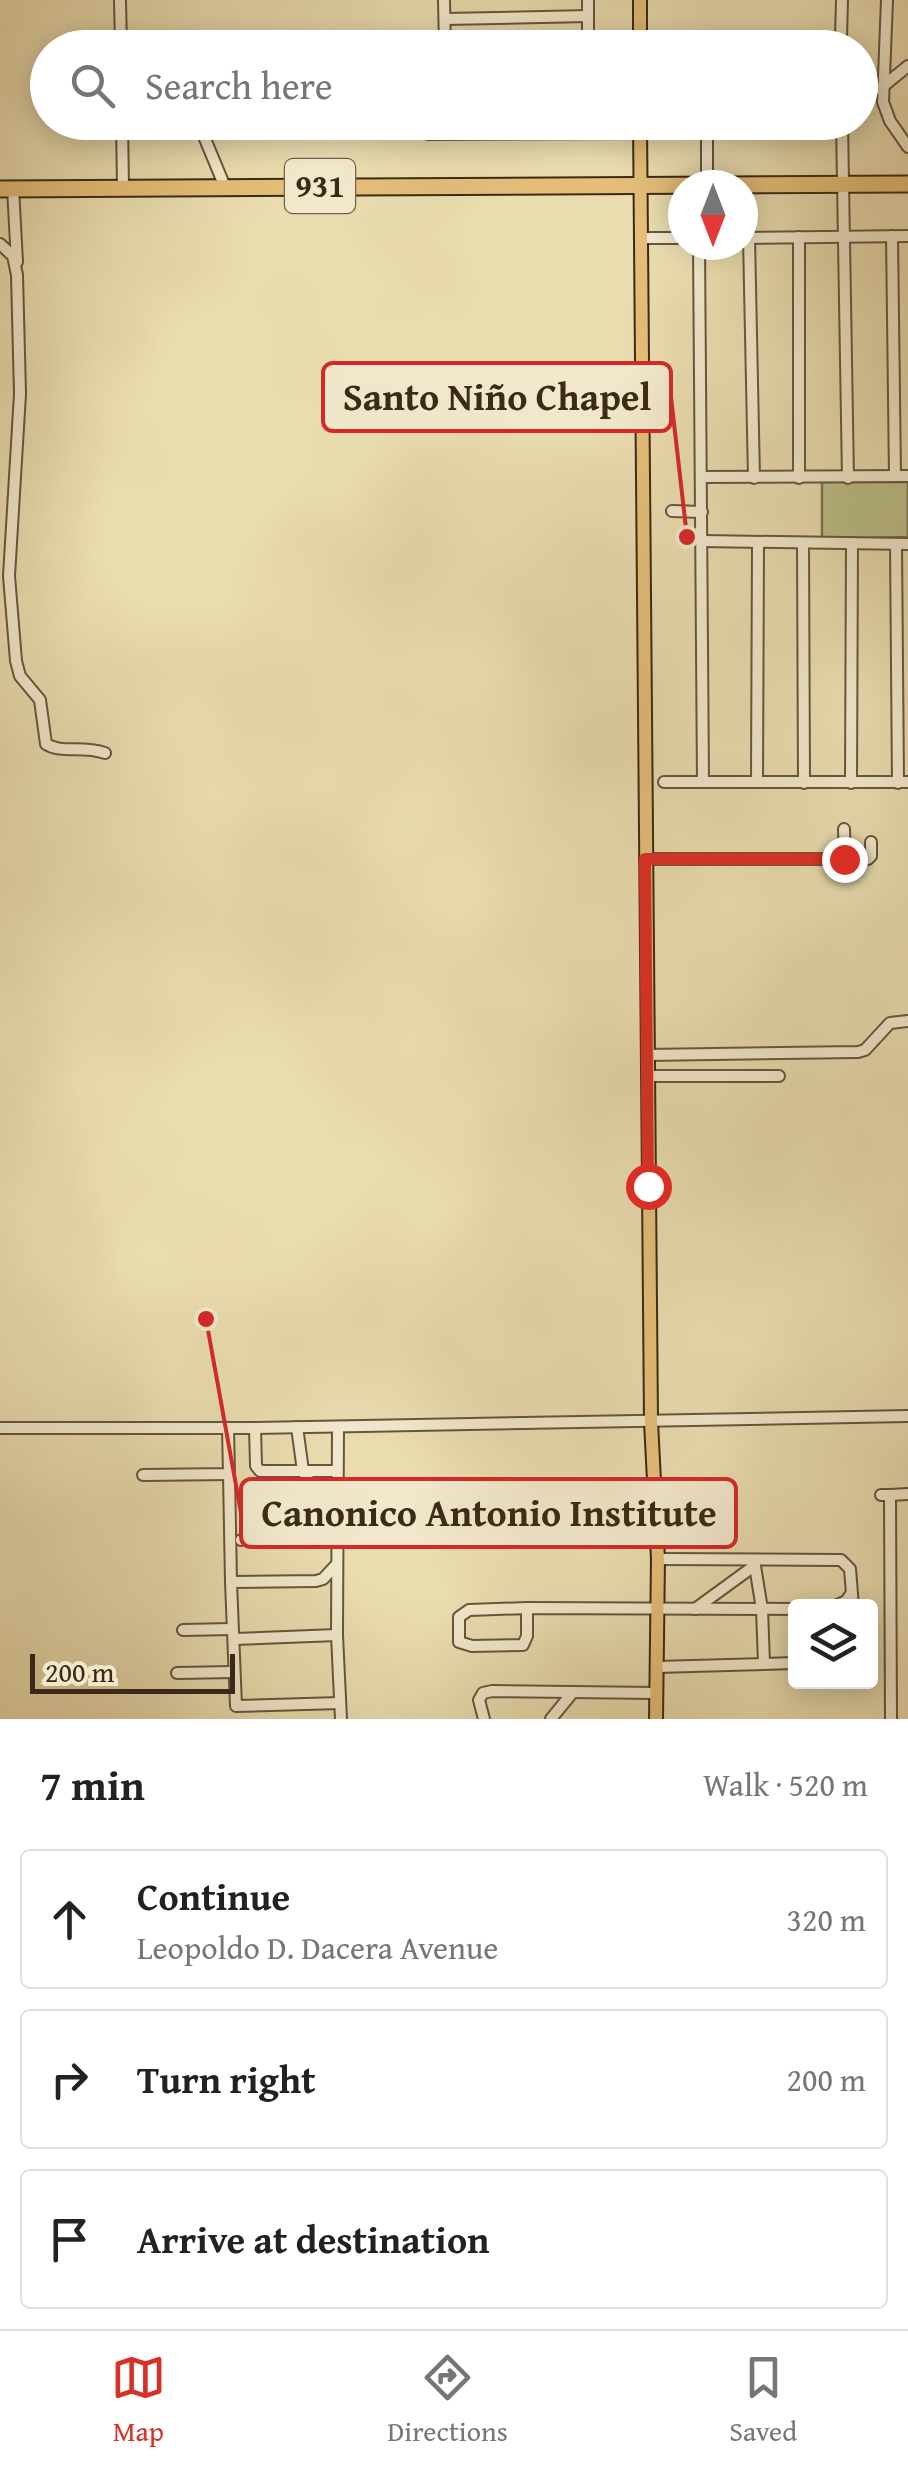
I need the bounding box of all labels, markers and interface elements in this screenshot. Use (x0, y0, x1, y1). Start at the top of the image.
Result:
search box (30, 30, 878, 140)
text: Search here (145, 57, 333, 113)
icon: search (65, 58, 120, 113)
road number: 931 (285, 159, 355, 213)
north arrow (668, 170, 758, 260)
callout: Santo Niño Chapel (323, 363, 671, 431)
text: Santo Niño Chapel (343, 368, 651, 424)
route end (822, 837, 868, 883)
route start (626, 1164, 672, 1210)
callout: Canonico Antonio Institute (241, 1479, 736, 1547)
text: Canonico Antonio Institute (261, 1484, 717, 1540)
map controls (788, 1599, 878, 1689)
button: layers (788, 1599, 878, 1689)
scale bar (30, 1649, 235, 1694)
text: 200 m (45, 1651, 114, 1692)
text: 7 min (40, 1754, 145, 1815)
text: Walk · 520 m (703, 1761, 868, 1808)
text: Continue (137, 1868, 290, 1924)
icon: ahead (42, 1892, 97, 1947)
text: 320 m (787, 1896, 866, 1943)
text: Leopoldo D. Dacera Avenue (137, 1924, 498, 1971)
text: Turn right (137, 2051, 316, 2107)
icon: right (42, 2052, 97, 2107)
text: 200 m (787, 2056, 866, 2103)
text: Arrive at destination (137, 2211, 490, 2267)
icon: arrive (42, 2212, 97, 2267)
tab: Map (111, 2350, 166, 2451)
tab: Directions (387, 2350, 508, 2451)
tab: Saved (729, 2350, 797, 2451)

